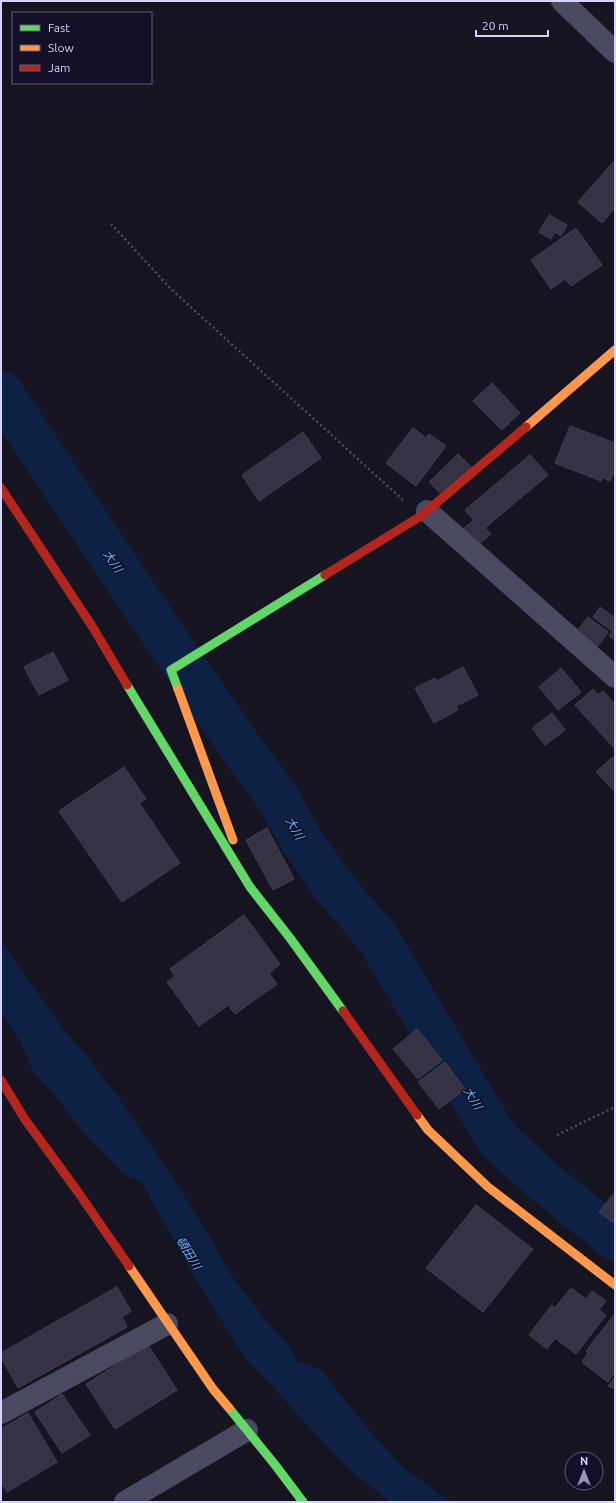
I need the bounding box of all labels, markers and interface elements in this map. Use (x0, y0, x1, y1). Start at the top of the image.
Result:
legend (12, 12, 152, 84)
scale bar (476, 12, 548, 38)
text: 20 m (482, 19, 509, 32)
text: Fast (48, 21, 70, 34)
text: Slow (48, 41, 74, 54)
text: Jam (48, 61, 70, 74)
water label: 大川 (101, 547, 126, 576)
water label: 大川 (283, 814, 308, 843)
water label: 大川 (461, 1084, 486, 1113)
water label: 頓田川 (174, 1234, 205, 1273)
north arrow (564, 1451, 604, 1491)
text: N (580, 1455, 588, 1467)

